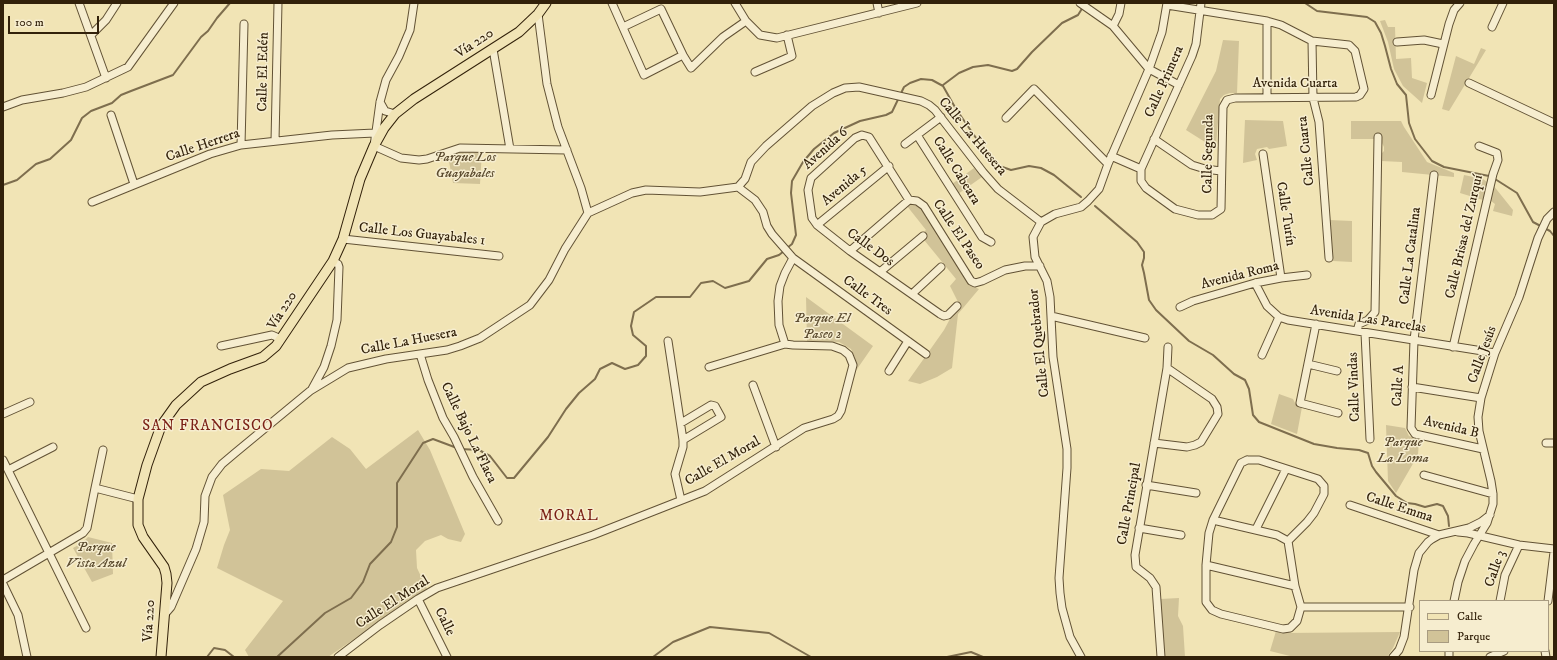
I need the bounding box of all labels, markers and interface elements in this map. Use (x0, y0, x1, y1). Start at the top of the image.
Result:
scale bar (10, 8, 101, 34)
text: 100 m (15, 15, 44, 30)
street label: Vía 220 (453, 25, 497, 63)
street label: Calle El Edén (255, 32, 273, 112)
street label: Calle Primera (1142, 44, 1188, 120)
street label: Avenida Cuarta (1252, 76, 1338, 92)
street label: Calle La Huesera (934, 94, 1010, 180)
street label: Calle Segunda (1200, 114, 1218, 194)
street label: Calle Cuarta (1295, 115, 1319, 187)
street label: Avenida 6 (800, 124, 852, 174)
street label: Calle Herrera (164, 126, 242, 166)
street label: Calle Cabeara (928, 134, 984, 208)
park label: Parque Los Guayabales (434, 150, 496, 182)
street label: Avenida 5 (819, 162, 871, 210)
street label: Calle Brisas del Zurquí (1443, 173, 1487, 301)
street label: Calle Turín (1272, 181, 1298, 247)
street label: Calle El Paseo (928, 197, 988, 273)
street label: Calle La Catalina (1397, 206, 1425, 306)
street label: Calle Los Guayabales 1 (358, 220, 486, 250)
street label: Calle Dos (843, 225, 897, 271)
street label: Avenida Roma (1199, 258, 1281, 294)
street label: Calle Tres (839, 272, 895, 320)
street label: Calle El Quebrador (1026, 288, 1054, 398)
street label: Vía 220 (264, 289, 302, 333)
street label: Avenida Las Parcelas (1309, 303, 1427, 337)
park label: Parque El Paseo 2 (794, 311, 850, 344)
street label: Calle La Huesera (360, 324, 458, 360)
street label: Calle Jesús (1465, 324, 1501, 386)
street label: Calle Vindas (1345, 352, 1365, 422)
street label: Calle A (1390, 365, 1408, 407)
street label: Calle Bajo La Flaca (436, 380, 500, 486)
street label: Avenida B (1422, 413, 1480, 443)
district label: SAN FRANCISCO (142, 418, 274, 436)
street label: Calle El Moral (682, 434, 764, 490)
park label: Parque La Loma (1377, 435, 1429, 468)
street label: Calle Principal (1114, 461, 1146, 547)
street label: Calle Emma (1363, 489, 1435, 527)
district label: MORAL (539, 508, 599, 526)
park label: Parque Vista Azul (66, 540, 126, 572)
street label: Calle 3 (1482, 548, 1510, 590)
street label: Calle El Moral (353, 573, 433, 633)
street label: Vía 220 (140, 599, 160, 643)
legend (1419, 600, 1549, 652)
street label: Calle (430, 605, 458, 639)
text: Calle (1457, 609, 1482, 624)
text: Parque (1457, 629, 1490, 644)

